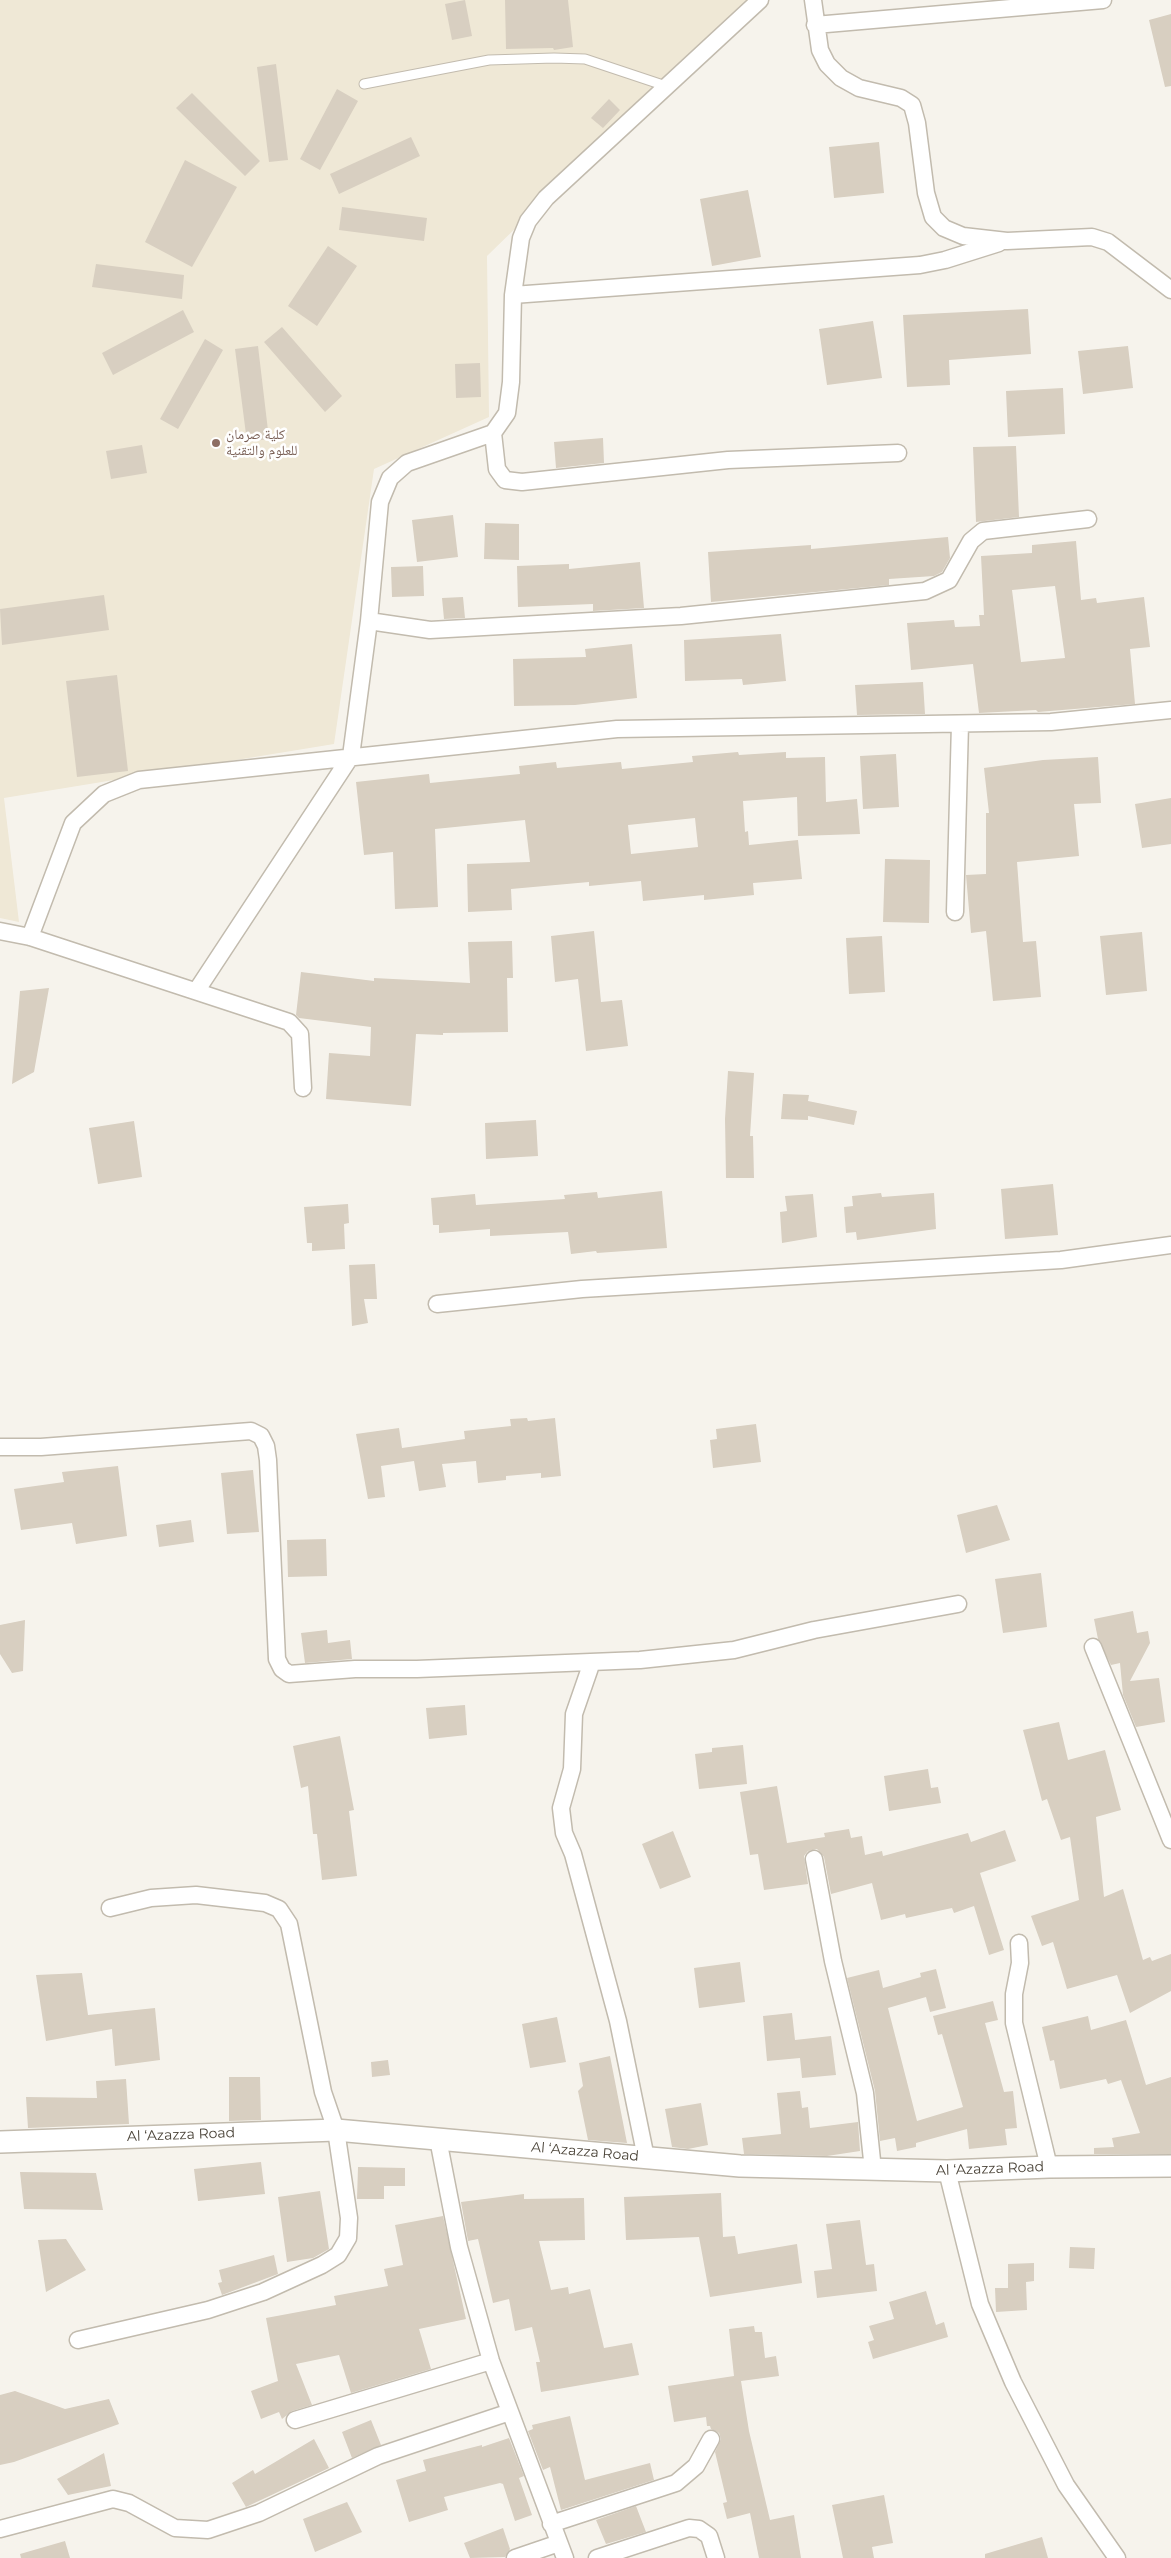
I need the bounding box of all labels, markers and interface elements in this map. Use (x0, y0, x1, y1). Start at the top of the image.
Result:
place label: كلية صرمان للعلوم والتقنية (226, 427, 297, 460)
marker: كلية صرمان للعلوم والتقنية (210, 437, 222, 449)
street label: Al ‘Azazza Road (127, 2125, 235, 2145)
street label: Al ‘Azazza Road (530, 2139, 640, 2165)
street label: Al ‘Azazza Road (936, 2159, 1044, 2179)

